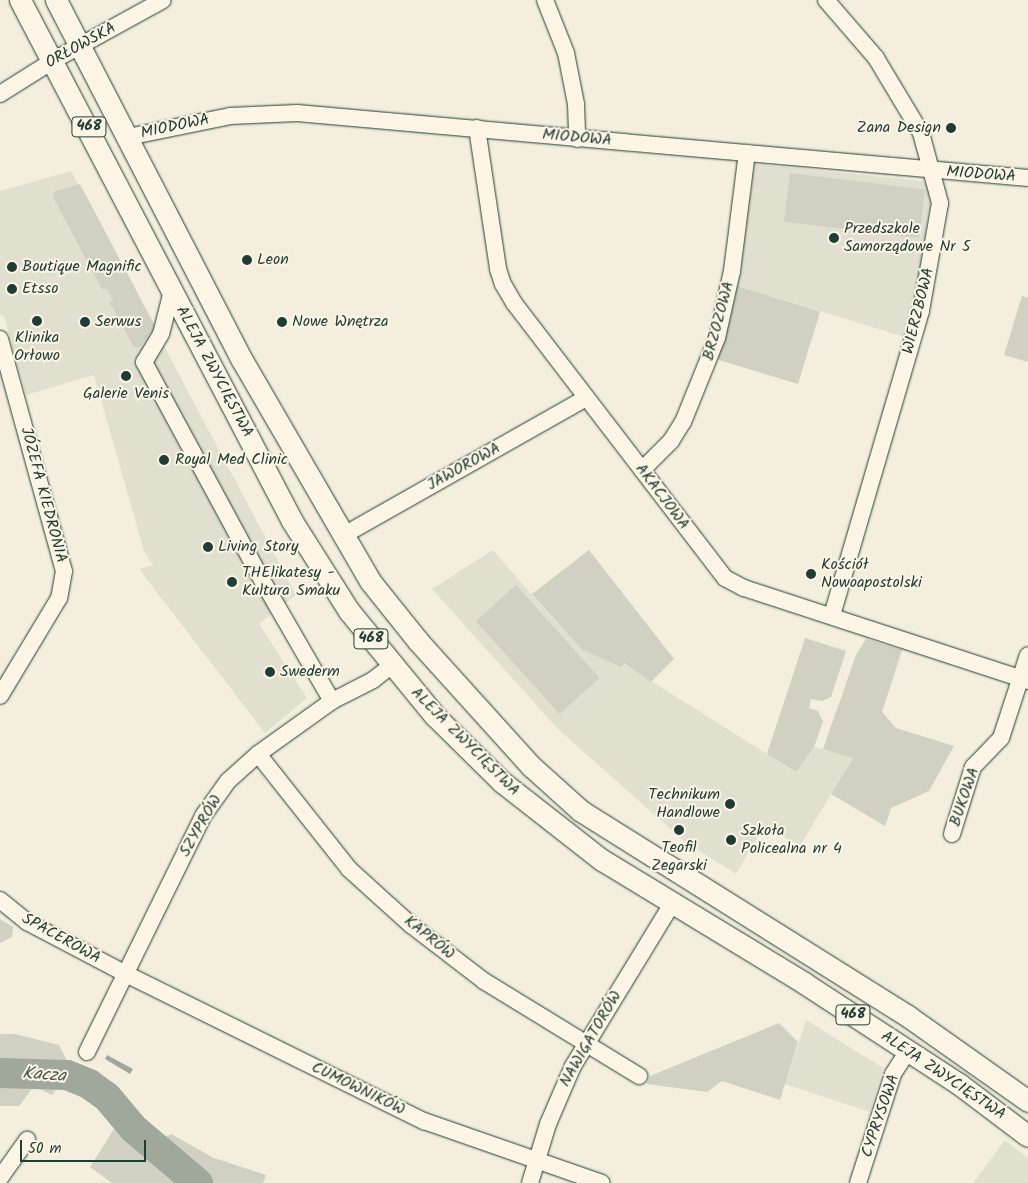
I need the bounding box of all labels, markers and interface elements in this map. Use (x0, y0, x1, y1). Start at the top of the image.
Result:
street label: ORŁOWSKA (43, 19, 119, 73)
street label: MIODOWA (139, 110, 211, 144)
road number: 468 (70, 114, 108, 140)
place label: Zana Design (857, 118, 941, 138)
marker: Zana Design (945, 122, 957, 134)
street label: MIODOWA (541, 125, 613, 151)
street label: MIODOWA (946, 163, 1016, 187)
place label: Przedszkole Samorządowe Nr 5 (844, 219, 971, 257)
marker: Przedszkole Samorządowe Nr 5 (828, 232, 840, 244)
place label: Leon (257, 250, 289, 270)
marker: Leon (241, 254, 253, 266)
place label: Boutique Magnific (22, 257, 142, 277)
marker: Boutique Magnific (6, 261, 18, 273)
street label: WIERZBOWA (899, 266, 939, 356)
place label: Etsso (22, 279, 58, 299)
street label: BRZOZOWA (699, 279, 739, 363)
marker: Etsso (6, 283, 18, 295)
street label: ALEJA ZWYCIĘSTWA (171, 303, 257, 441)
place label: Serwus (95, 312, 141, 332)
place label: Nowe Wnętrza (292, 312, 389, 332)
marker: Klinika Orłowo (31, 315, 43, 327)
marker: Serwus (79, 316, 91, 328)
marker: Nowe Wnętrza (276, 316, 288, 328)
place label: Klinika Orłowo (14, 328, 60, 366)
marker: Galerie Venis (120, 370, 132, 382)
place label: Galerie Venis (83, 384, 169, 404)
street label: JÓZEFA KIEDRONIA (16, 425, 70, 565)
street label: JAWOROWA (424, 439, 504, 495)
place label: Royal Med Clinic (175, 450, 288, 470)
marker: Royal Med Clinic (157, 453, 171, 467)
street label: AKACJOWA (631, 460, 693, 534)
place label: Living Story (218, 537, 298, 557)
marker: Living Story (202, 541, 214, 553)
place label: Kościół Nowoapostolski (821, 555, 922, 593)
place label: THElikatesy - Kultura Smaku (242, 563, 340, 601)
marker: Kościół Nowoapostolski (805, 568, 817, 580)
marker: THElikatesy - Kultura Smaku (226, 576, 238, 588)
road number: 468 (352, 626, 390, 652)
place label: Swederm (280, 662, 340, 682)
marker: Swederm (264, 666, 276, 678)
street label: ALEJA ZWYCIĘSTWA (406, 683, 524, 801)
street label: BUKOWA (946, 765, 984, 829)
place label: Technikum Handlowe (648, 785, 720, 823)
street label: SZYPRÓW (176, 792, 226, 860)
marker: Technikum Handlowe (724, 798, 736, 810)
place label: Szkoła Policealna nr 4 (741, 821, 842, 859)
marker: Teofil Zegarski (673, 824, 685, 836)
marker: Szkoła Policealna nr 4 (725, 834, 737, 846)
place label: Teofil Zegarski (651, 838, 707, 876)
street label: SPACEROWA (18, 909, 104, 969)
street label: KAPRÓW (400, 912, 458, 964)
street label: NAWIGATORÓW (556, 988, 626, 1090)
road number: 468 (834, 1002, 872, 1028)
street label: ALEJA ZWYCIĘSTWA (877, 1027, 1009, 1125)
street label: CUMOWNIKÓW (308, 1058, 408, 1120)
water label: Kacza (22, 1064, 66, 1088)
street label: CYPRYSOWA (858, 1072, 904, 1160)
scale bar (22, 1130, 149, 1162)
text: 50 m (28, 1137, 62, 1161)

